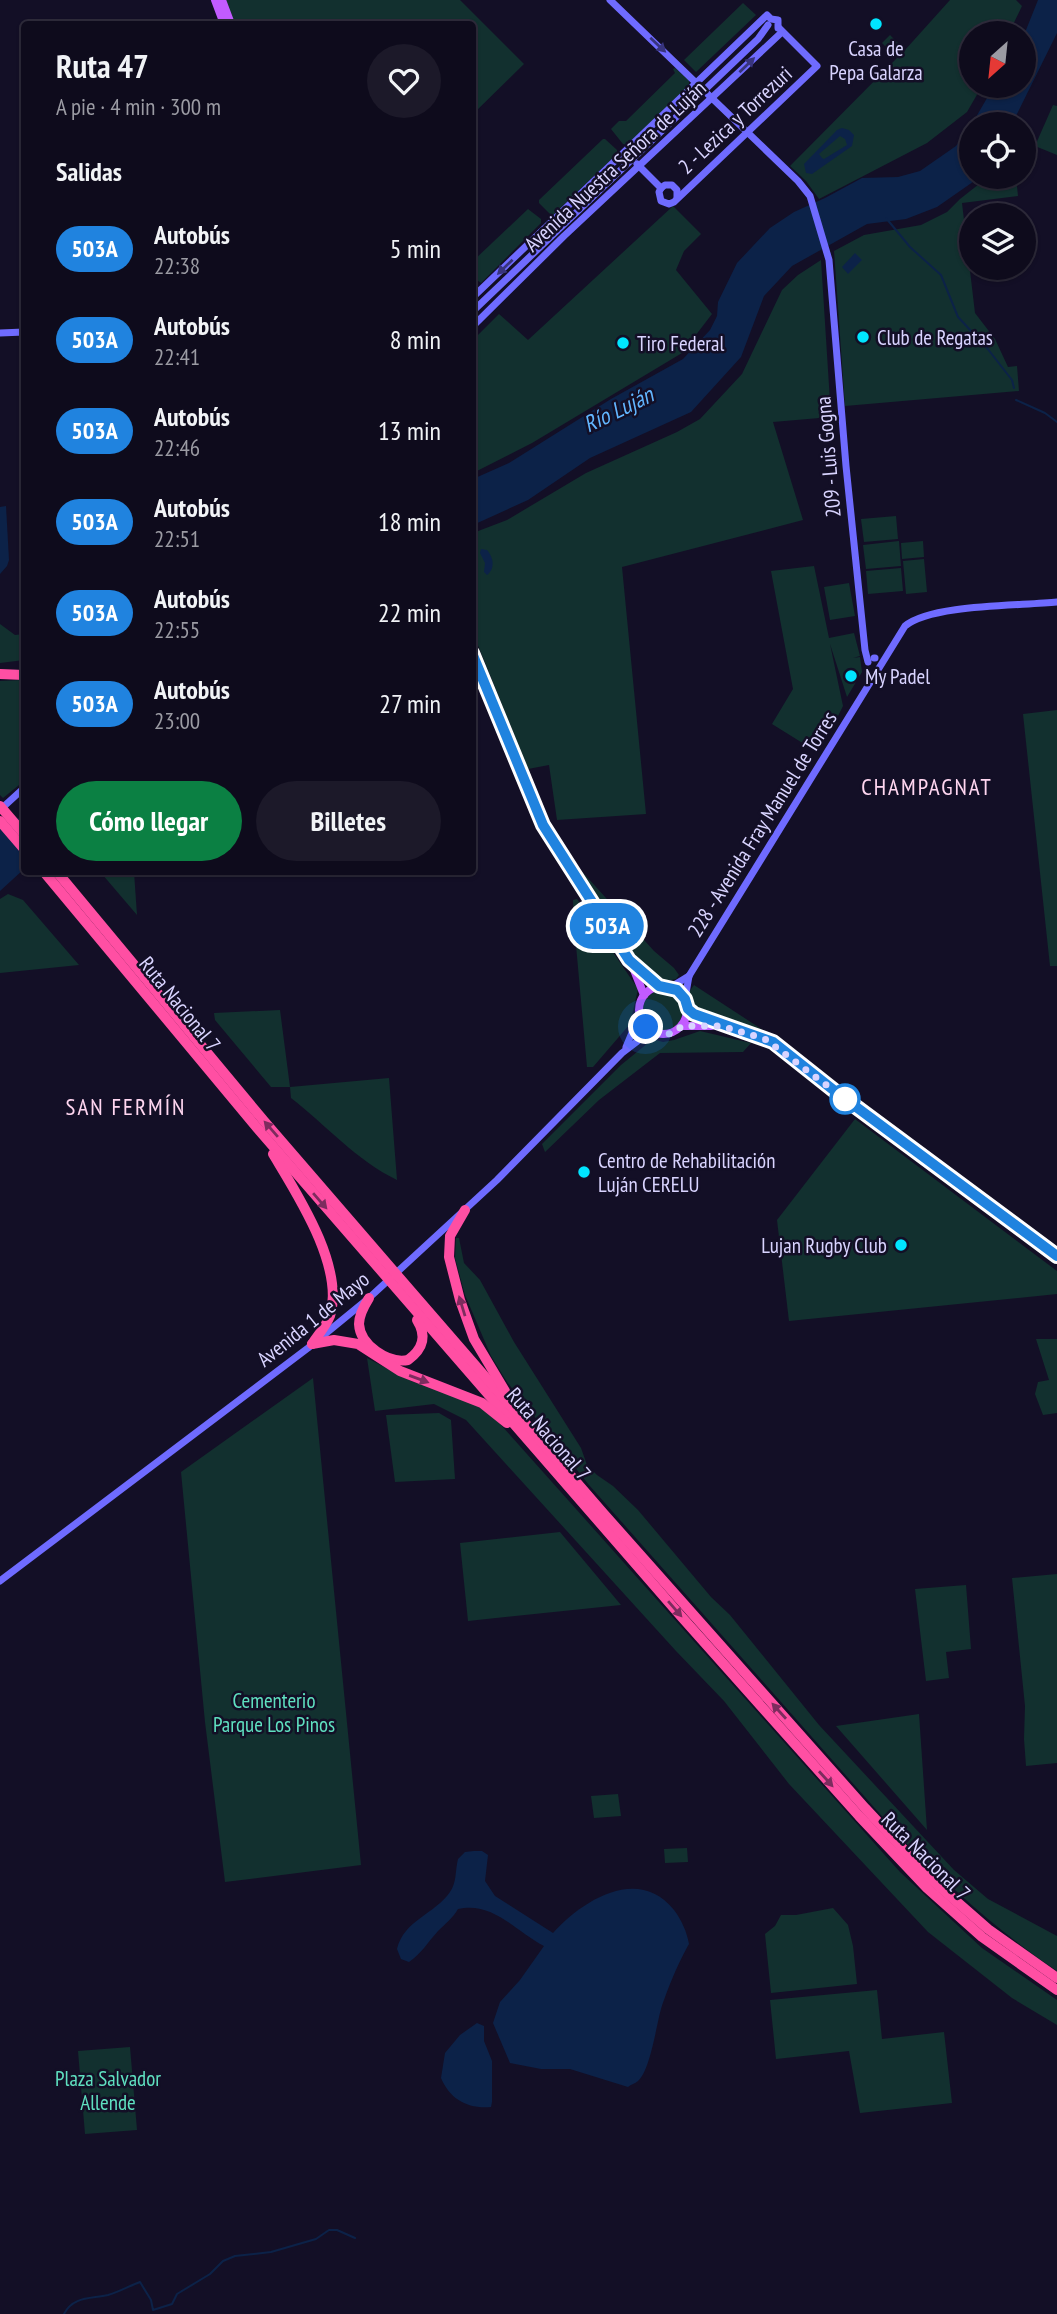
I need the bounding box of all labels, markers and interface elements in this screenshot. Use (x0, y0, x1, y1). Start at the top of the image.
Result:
marker: Casa de Pepa Galarza (868, 16, 884, 32)
north arrow (959, 21, 1036, 98)
map controls (959, 21, 1036, 280)
place label: Casa de Pepa Galarza (829, 35, 923, 86)
one-way arrow (649, 36, 666, 52)
text: Ruta 47 (56, 44, 149, 87)
button: heart (367, 44, 441, 118)
one-way arrow (739, 57, 756, 74)
street label: 2 - Lezica y Torrezuri (672, 60, 798, 180)
street label: Avenida Nuestra Señora de Luján (518, 75, 712, 257)
text: A pie · 4 min · 300 m (56, 92, 221, 121)
button: locate (959, 112, 1036, 189)
text: Salidas (56, 155, 122, 188)
button: layers (959, 203, 1036, 280)
text: Autobús (154, 218, 230, 251)
text: 5 min (390, 232, 441, 265)
text: 503A (71, 233, 118, 264)
text: 22:38 (154, 251, 200, 280)
one-way arrow (497, 259, 514, 275)
text: Autobús (154, 309, 230, 342)
text: 8 min (390, 323, 441, 356)
text: 503A (71, 324, 118, 355)
place label: Club de Regatas (877, 324, 993, 351)
marker: Club de Regatas (855, 329, 871, 345)
place label: Tiro Federal (637, 330, 724, 357)
marker: Tiro Federal (615, 335, 631, 351)
text: 22:41 (154, 342, 200, 371)
water label: Río Luján (578, 379, 659, 438)
street label: 209 - Luis Gogna (809, 395, 847, 519)
text: Autobús (154, 400, 230, 433)
text: 13 min (378, 414, 441, 447)
text: 503A (71, 415, 118, 446)
text: 22:46 (154, 433, 200, 462)
text: Autobús (154, 491, 230, 524)
text: 18 min (378, 505, 441, 538)
text: 503A (71, 506, 118, 537)
text: 22:51 (154, 524, 200, 553)
text: Autobús (154, 582, 230, 615)
text: 22 min (378, 596, 441, 629)
text: 503A (71, 597, 118, 628)
text: 22:55 (154, 615, 200, 644)
place label: My Padel (865, 663, 930, 690)
marker: My Padel (843, 668, 859, 684)
text: Autobús (154, 673, 230, 706)
text: 27 min (379, 687, 441, 720)
text: 503A (71, 688, 118, 719)
text: 23:00 (154, 706, 200, 735)
street label: 228 - Avenida Fray Manuel de Torres (681, 706, 843, 942)
district label: CHAMPAGNAT (861, 772, 993, 801)
button: Cómo llegar (56, 781, 242, 861)
button: Billetes (256, 781, 441, 861)
line badge: 503A (558, 903, 656, 949)
text: 503A (584, 910, 630, 941)
street label: Ruta Nacional 7 (133, 951, 227, 1057)
your location (628, 1009, 663, 1044)
unlabelled marker (830, 1084, 860, 1114)
district label: SAN FERMÍN (66, 1092, 186, 1121)
one-way arrow (264, 1120, 279, 1137)
place label: Centro de Rehabilitación Luján CERELU (598, 1147, 775, 1198)
marker: Centro de Rehabilitación Luján CERELU (576, 1164, 592, 1180)
one-way arrow (312, 1192, 328, 1210)
place label: Lujan Rugby Club (761, 1232, 887, 1259)
marker: Lujan Rugby Club (893, 1237, 909, 1253)
street label: Avenida 1 de Mayo (251, 1265, 375, 1373)
one-way arrow (457, 1295, 467, 1316)
one-way arrow (409, 1373, 430, 1384)
street label: Ruta Nacional 7 (501, 1382, 597, 1486)
one-way arrow (667, 1600, 682, 1617)
park label: Cementerio Parque Los Pinos (213, 1687, 335, 1738)
one-way arrow (772, 1703, 788, 1720)
one-way arrow (818, 1770, 834, 1788)
street label: Ruta Nacional 7 (876, 1806, 976, 1906)
park label: Plaza Salvador Allende (55, 2065, 161, 2116)

